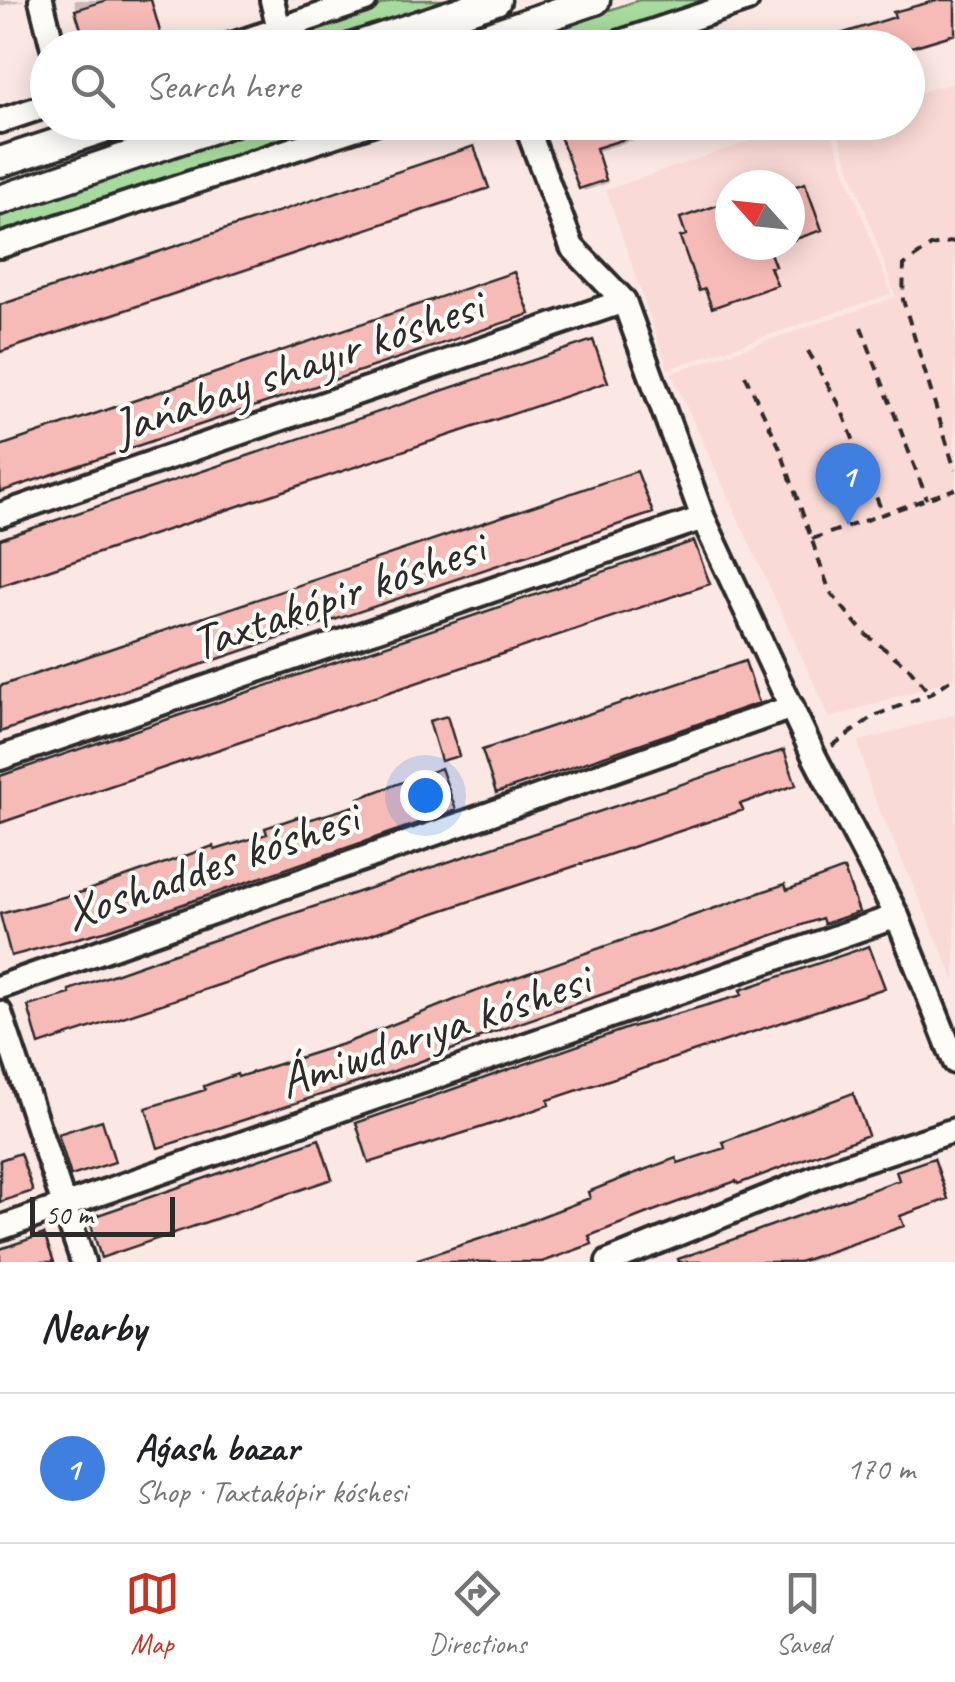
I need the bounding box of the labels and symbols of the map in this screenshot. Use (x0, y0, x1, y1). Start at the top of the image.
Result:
north arrow (715, 170, 805, 260)
street label: Jańabay shayır kóshesi (102, 271, 496, 460)
pin: 1 (816, 442, 880, 525)
street label: Taxtakópir kóshesi (182, 513, 498, 675)
your location (400, 770, 451, 821)
street label: Xoshaddes kóshesi (56, 784, 371, 945)
street label: Ámiwdarıya kóshesi (270, 946, 603, 1113)
scale bar (30, 1192, 175, 1236)

